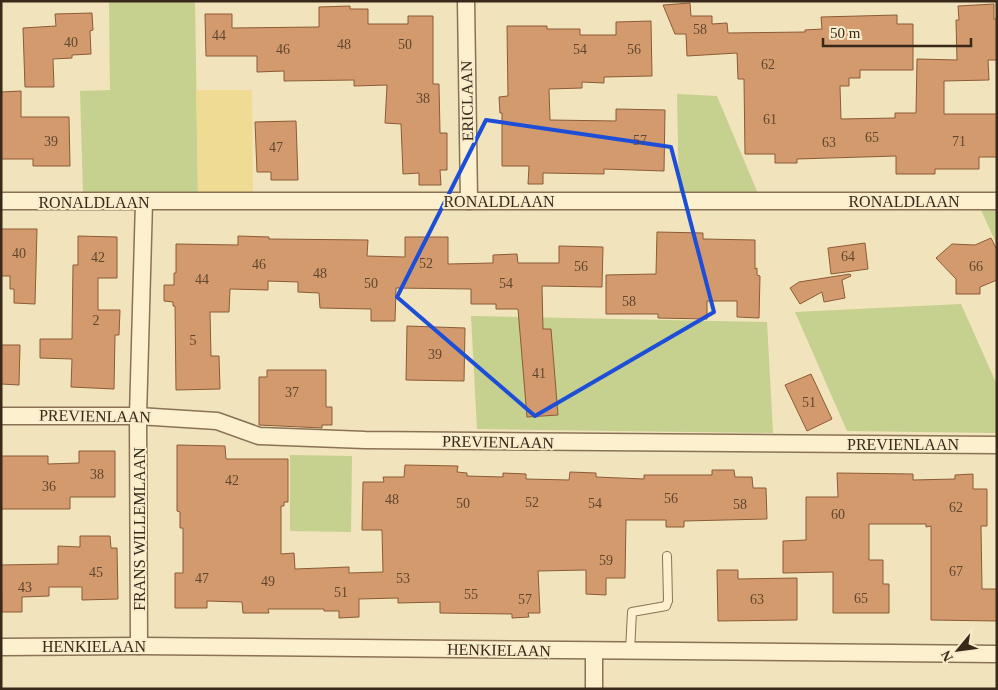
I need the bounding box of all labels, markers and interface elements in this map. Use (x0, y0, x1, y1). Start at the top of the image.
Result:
scale bar (823, 15, 970, 47)
house number: 58 (693, 22, 707, 37)
text: 50 m (830, 25, 861, 41)
house number: 44 (212, 28, 226, 43)
house number: 40 (64, 35, 78, 50)
house number: 48 (337, 37, 351, 52)
house number: 50 (398, 37, 412, 52)
house number: 46 (276, 42, 290, 57)
house number: 54 (573, 42, 587, 57)
house number: 56 (627, 42, 641, 57)
house number: 62 (761, 57, 775, 72)
street label: ERICLAAN (458, 60, 476, 142)
house number: 38 (416, 91, 430, 106)
house number: 61 (763, 112, 777, 127)
house number: 65 (865, 130, 879, 145)
house number: 57 (633, 133, 647, 148)
house number: 39 (44, 134, 58, 149)
house number: 71 (952, 134, 966, 149)
house number: 63 (822, 135, 836, 150)
house number: 47 (269, 140, 283, 155)
street label: RONALDLAAN (443, 193, 555, 210)
street label: RONALDLAAN (848, 193, 960, 210)
street label: RONALDLAAN (38, 194, 150, 211)
house number: 40 (12, 246, 26, 261)
house number: 64 (841, 249, 855, 264)
house number: 42 (91, 250, 105, 265)
house number: 52 (419, 256, 433, 271)
house number: 46 (252, 257, 266, 272)
house number: 56 (574, 259, 588, 274)
house number: 66 (969, 259, 983, 274)
house number: 48 (313, 266, 327, 281)
house number: 44 (195, 272, 209, 287)
house number: 50 (364, 276, 378, 291)
house number: 54 (499, 276, 513, 291)
house number: 58 (622, 294, 636, 309)
house number: 2 (93, 313, 100, 328)
house number: 5 (190, 333, 197, 348)
house number: 39 (428, 347, 442, 362)
house number: 41 (532, 366, 546, 381)
house number: 37 (285, 385, 299, 400)
house number: 51 (802, 395, 816, 410)
street label: PREVIENLAAN (39, 407, 152, 425)
street label: PREVIENLAAN (442, 433, 555, 451)
street label: PREVIENLAAN (847, 436, 959, 453)
street label: FRANS WILLEMLAAN (131, 447, 148, 611)
house number: 38 (90, 467, 104, 482)
house number: 42 (225, 473, 239, 488)
house number: 36 (42, 479, 56, 494)
house number: 56 (664, 491, 678, 506)
house number: 48 (385, 492, 399, 507)
house number: 52 (525, 495, 539, 510)
house number: 50 (456, 496, 470, 511)
house number: 54 (588, 496, 602, 511)
house number: 58 (733, 497, 747, 512)
house number: 62 (949, 500, 963, 515)
house number: 60 (831, 507, 845, 522)
house number: 59 (599, 553, 613, 568)
house number: 67 (949, 564, 963, 579)
house number: 45 (89, 565, 103, 580)
house number: 47 (195, 571, 209, 586)
house number: 53 (396, 571, 410, 586)
house number: 49 (261, 574, 275, 589)
house number: 43 (18, 580, 32, 595)
house number: 51 (334, 585, 348, 600)
house number: 55 (464, 587, 478, 602)
house number: 65 (854, 591, 868, 606)
house number: 57 (518, 592, 532, 607)
house number: 63 (750, 592, 764, 607)
north arrow (933, 625, 983, 675)
street label: HENKIELAAN (42, 638, 146, 655)
street label: HENKIELAAN (447, 641, 552, 659)
text: N (938, 648, 956, 664)

